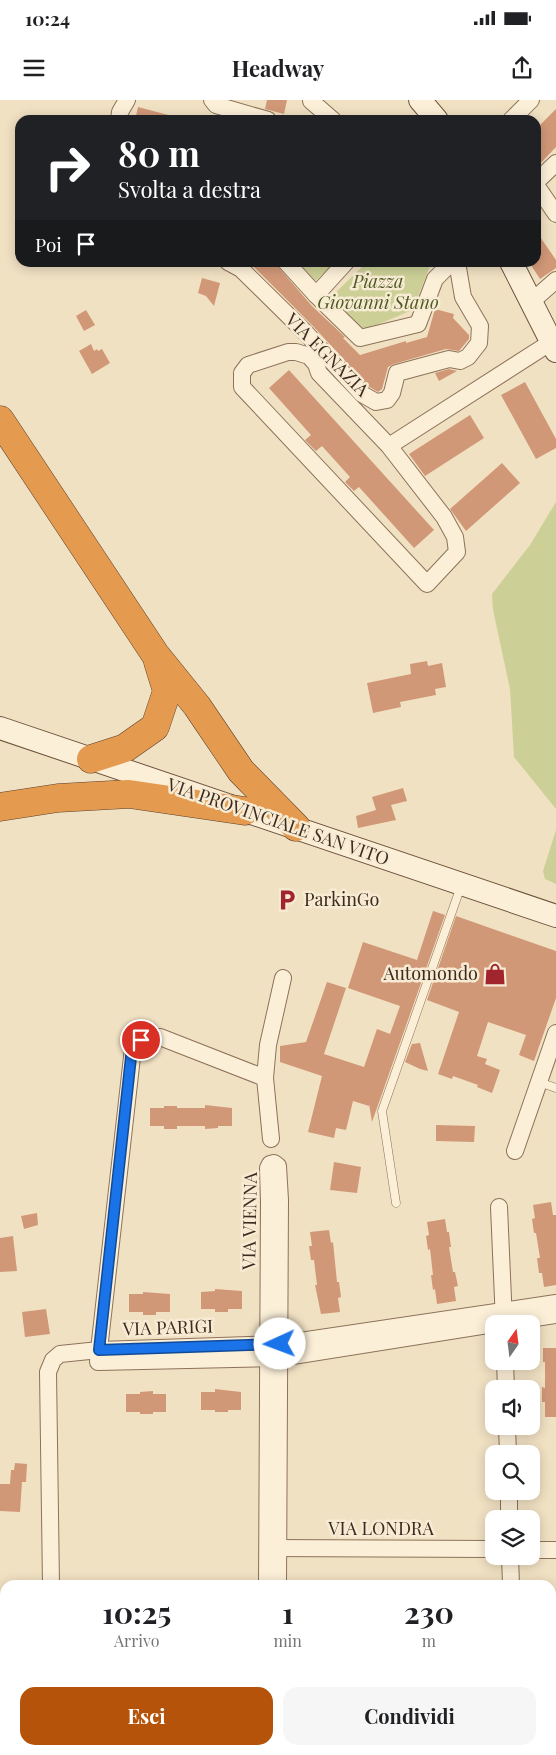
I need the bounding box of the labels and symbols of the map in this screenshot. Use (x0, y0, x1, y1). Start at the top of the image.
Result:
park label: Piazza Giovanni Stano (317, 269, 439, 314)
street label: VIA EGNAZIA (280, 307, 375, 402)
street label: VIA PROVINCIALE SAN VITO (163, 771, 392, 870)
parking icon: ParkinGo (274, 887, 300, 913)
place label: ParkinGo (304, 887, 379, 911)
place label: Automondo (383, 961, 478, 985)
shop icon: Automondo (482, 961, 508, 987)
pin (120, 1019, 162, 1061)
street label: VIA VIENNA (236, 1171, 262, 1271)
street label: VIA PARIGI (121, 1313, 214, 1341)
north arrow (485, 1315, 540, 1370)
position arrow (253, 1317, 305, 1369)
street label: VIA LONDRA (327, 1516, 434, 1540)

